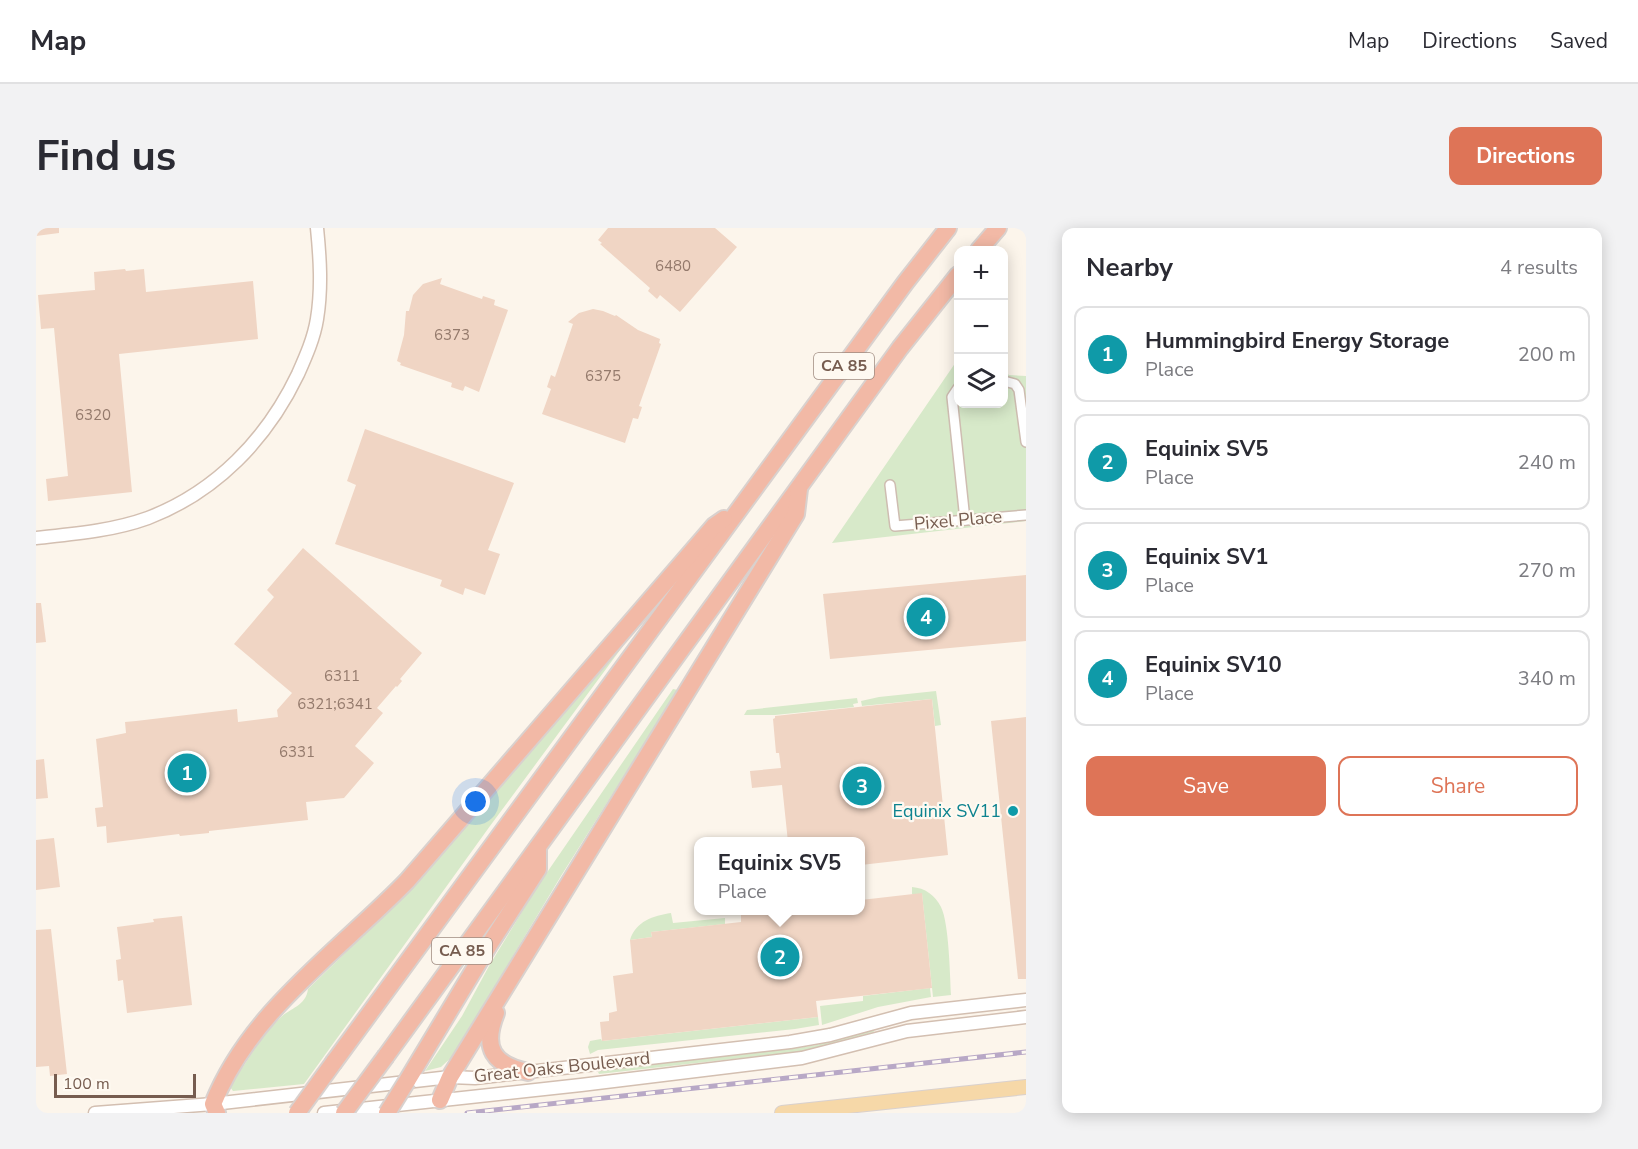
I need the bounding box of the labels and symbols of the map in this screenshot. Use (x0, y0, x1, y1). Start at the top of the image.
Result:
house number: 6480 (655, 256, 691, 276)
house number: 6373 (434, 325, 470, 345)
road number: CA 85 (814, 353, 874, 379)
house number: 6375 (585, 366, 621, 386)
house number: 6320 (75, 405, 111, 425)
street label: Pixel Place (913, 504, 1003, 536)
pin: 4 (906, 594, 946, 640)
house number: 6311 (324, 666, 360, 686)
house number: 6321;6341 (297, 694, 373, 714)
house number: 6331 (279, 742, 315, 762)
pin: 1 (168, 750, 206, 796)
pin: 3 (842, 764, 882, 808)
your location (461, 787, 490, 816)
place label: Equinix SV11 (892, 799, 1001, 823)
marker: Equinix SV11 (1006, 804, 1020, 818)
pin: 2 (760, 934, 800, 980)
road number: CA 85 (432, 938, 492, 964)
street label: Great Oaks Boulevard (473, 1046, 651, 1088)
scale bar (54, 1071, 196, 1098)

